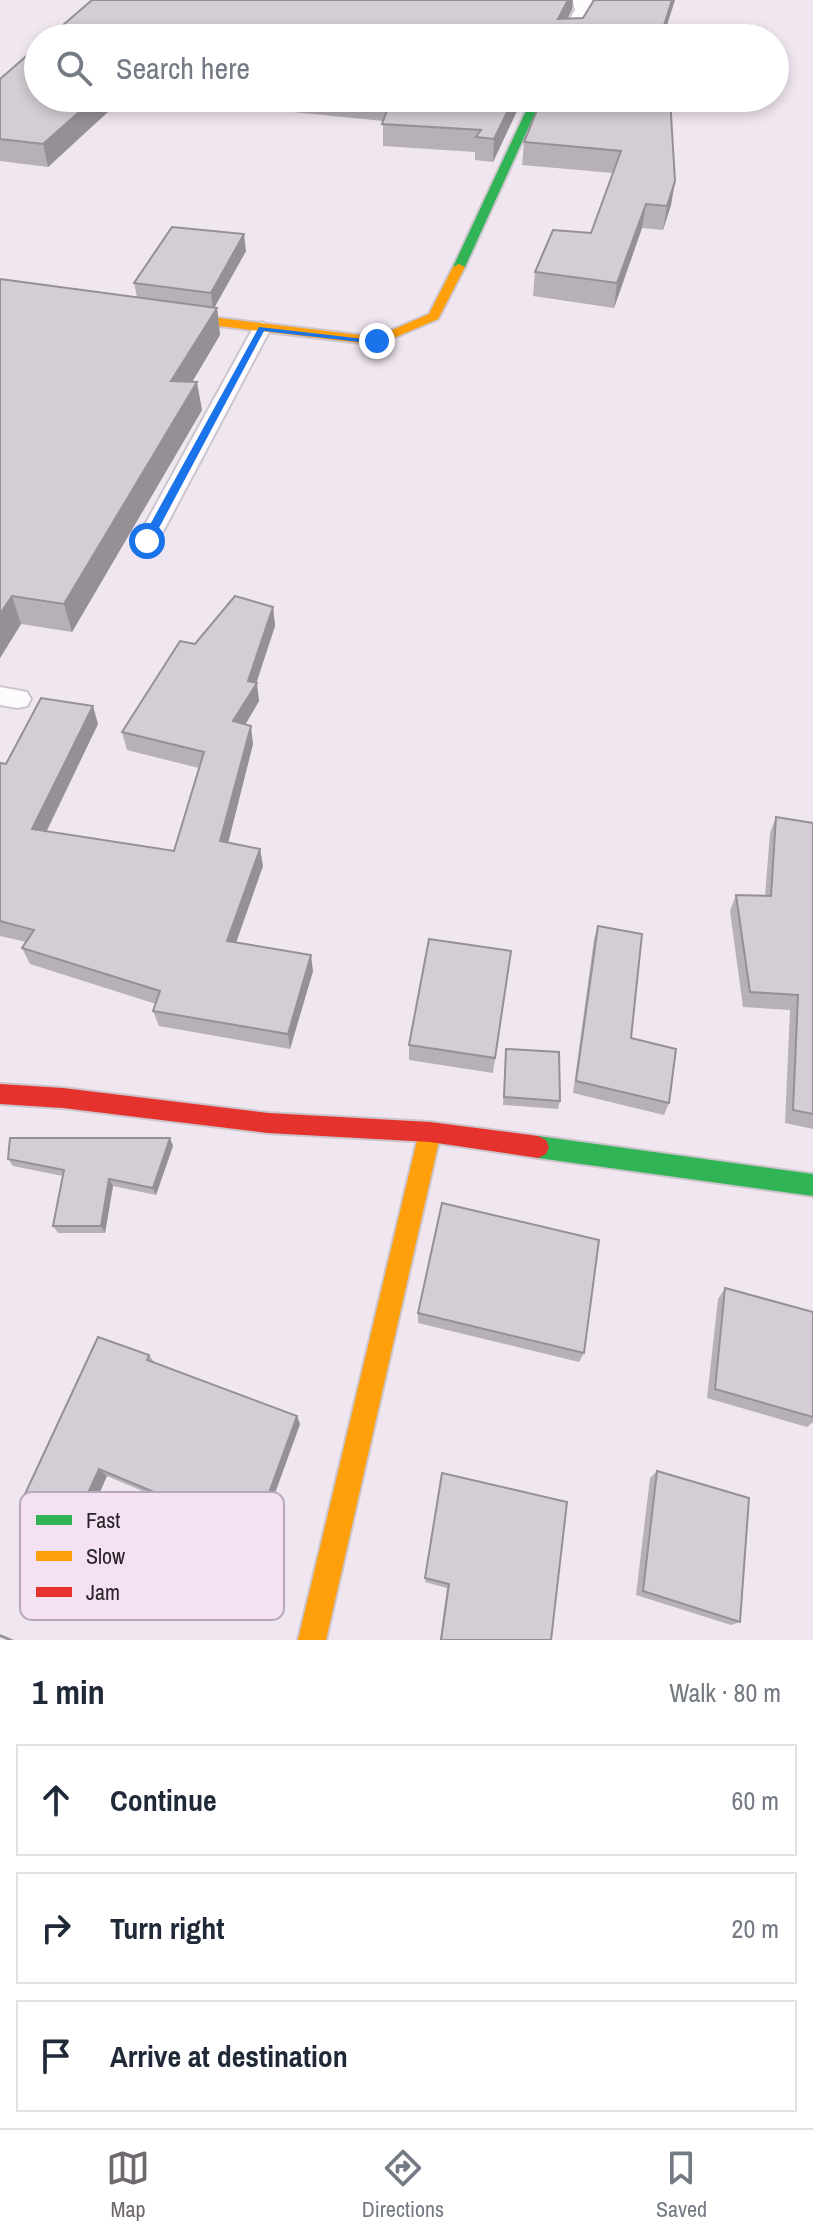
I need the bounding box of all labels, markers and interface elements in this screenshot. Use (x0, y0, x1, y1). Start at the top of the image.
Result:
search box (24, 24, 789, 112)
icon: search (52, 46, 96, 90)
text: Search here (116, 48, 250, 88)
route end (359, 323, 395, 359)
route start (129, 523, 165, 559)
legend (20, 1492, 284, 1620)
text: Fast (86, 1505, 120, 1535)
text: Slow (86, 1541, 125, 1571)
text: Jam (86, 1577, 120, 1607)
text: 1 min (32, 1669, 105, 1715)
text: Walk · 80 m (669, 1675, 781, 1710)
icon: ahead (34, 1778, 78, 1822)
text: Continue (110, 1780, 217, 1820)
text: 60 m (732, 1783, 779, 1818)
icon: right (34, 1906, 78, 1950)
text: Turn right (110, 1908, 224, 1948)
text: 20 m (732, 1911, 779, 1946)
icon: arrive (34, 2034, 78, 2078)
text: Arrive at destination (110, 2036, 348, 2076)
tab: Map (106, 2146, 150, 2224)
tab: Directions (362, 2146, 444, 2224)
tab: Saved (656, 2146, 707, 2224)

